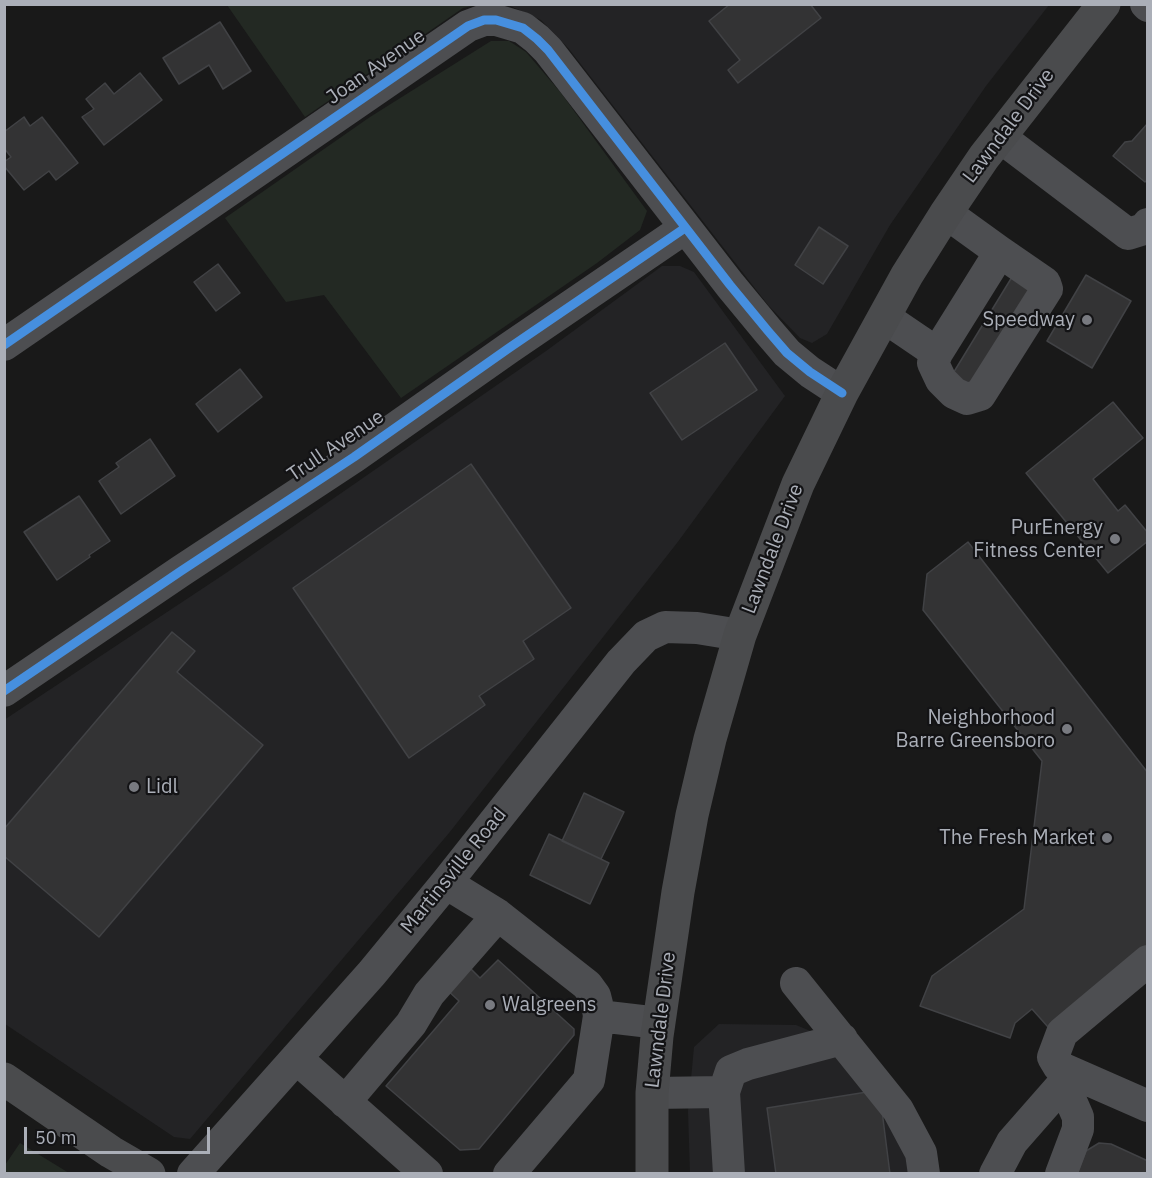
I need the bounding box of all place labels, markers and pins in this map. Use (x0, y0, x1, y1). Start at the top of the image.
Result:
place label: Speedway (982, 308, 1075, 332)
marker: Speedway (1080, 313, 1094, 327)
place label: PurEnergy Fitness Center (973, 516, 1103, 563)
marker: PurEnergy Fitness Center (1108, 532, 1122, 546)
place label: Neighborhood Barre Greensboro (896, 706, 1055, 753)
marker: Neighborhood Barre Greensboro (1060, 722, 1074, 736)
place label: Lidl (146, 775, 178, 799)
marker: Lidl (127, 780, 141, 794)
place label: The Fresh Market (939, 826, 1095, 850)
marker: The Fresh Market (1100, 831, 1114, 845)
place label: Walgreens (502, 993, 597, 1017)
marker: Walgreens (483, 998, 497, 1012)

